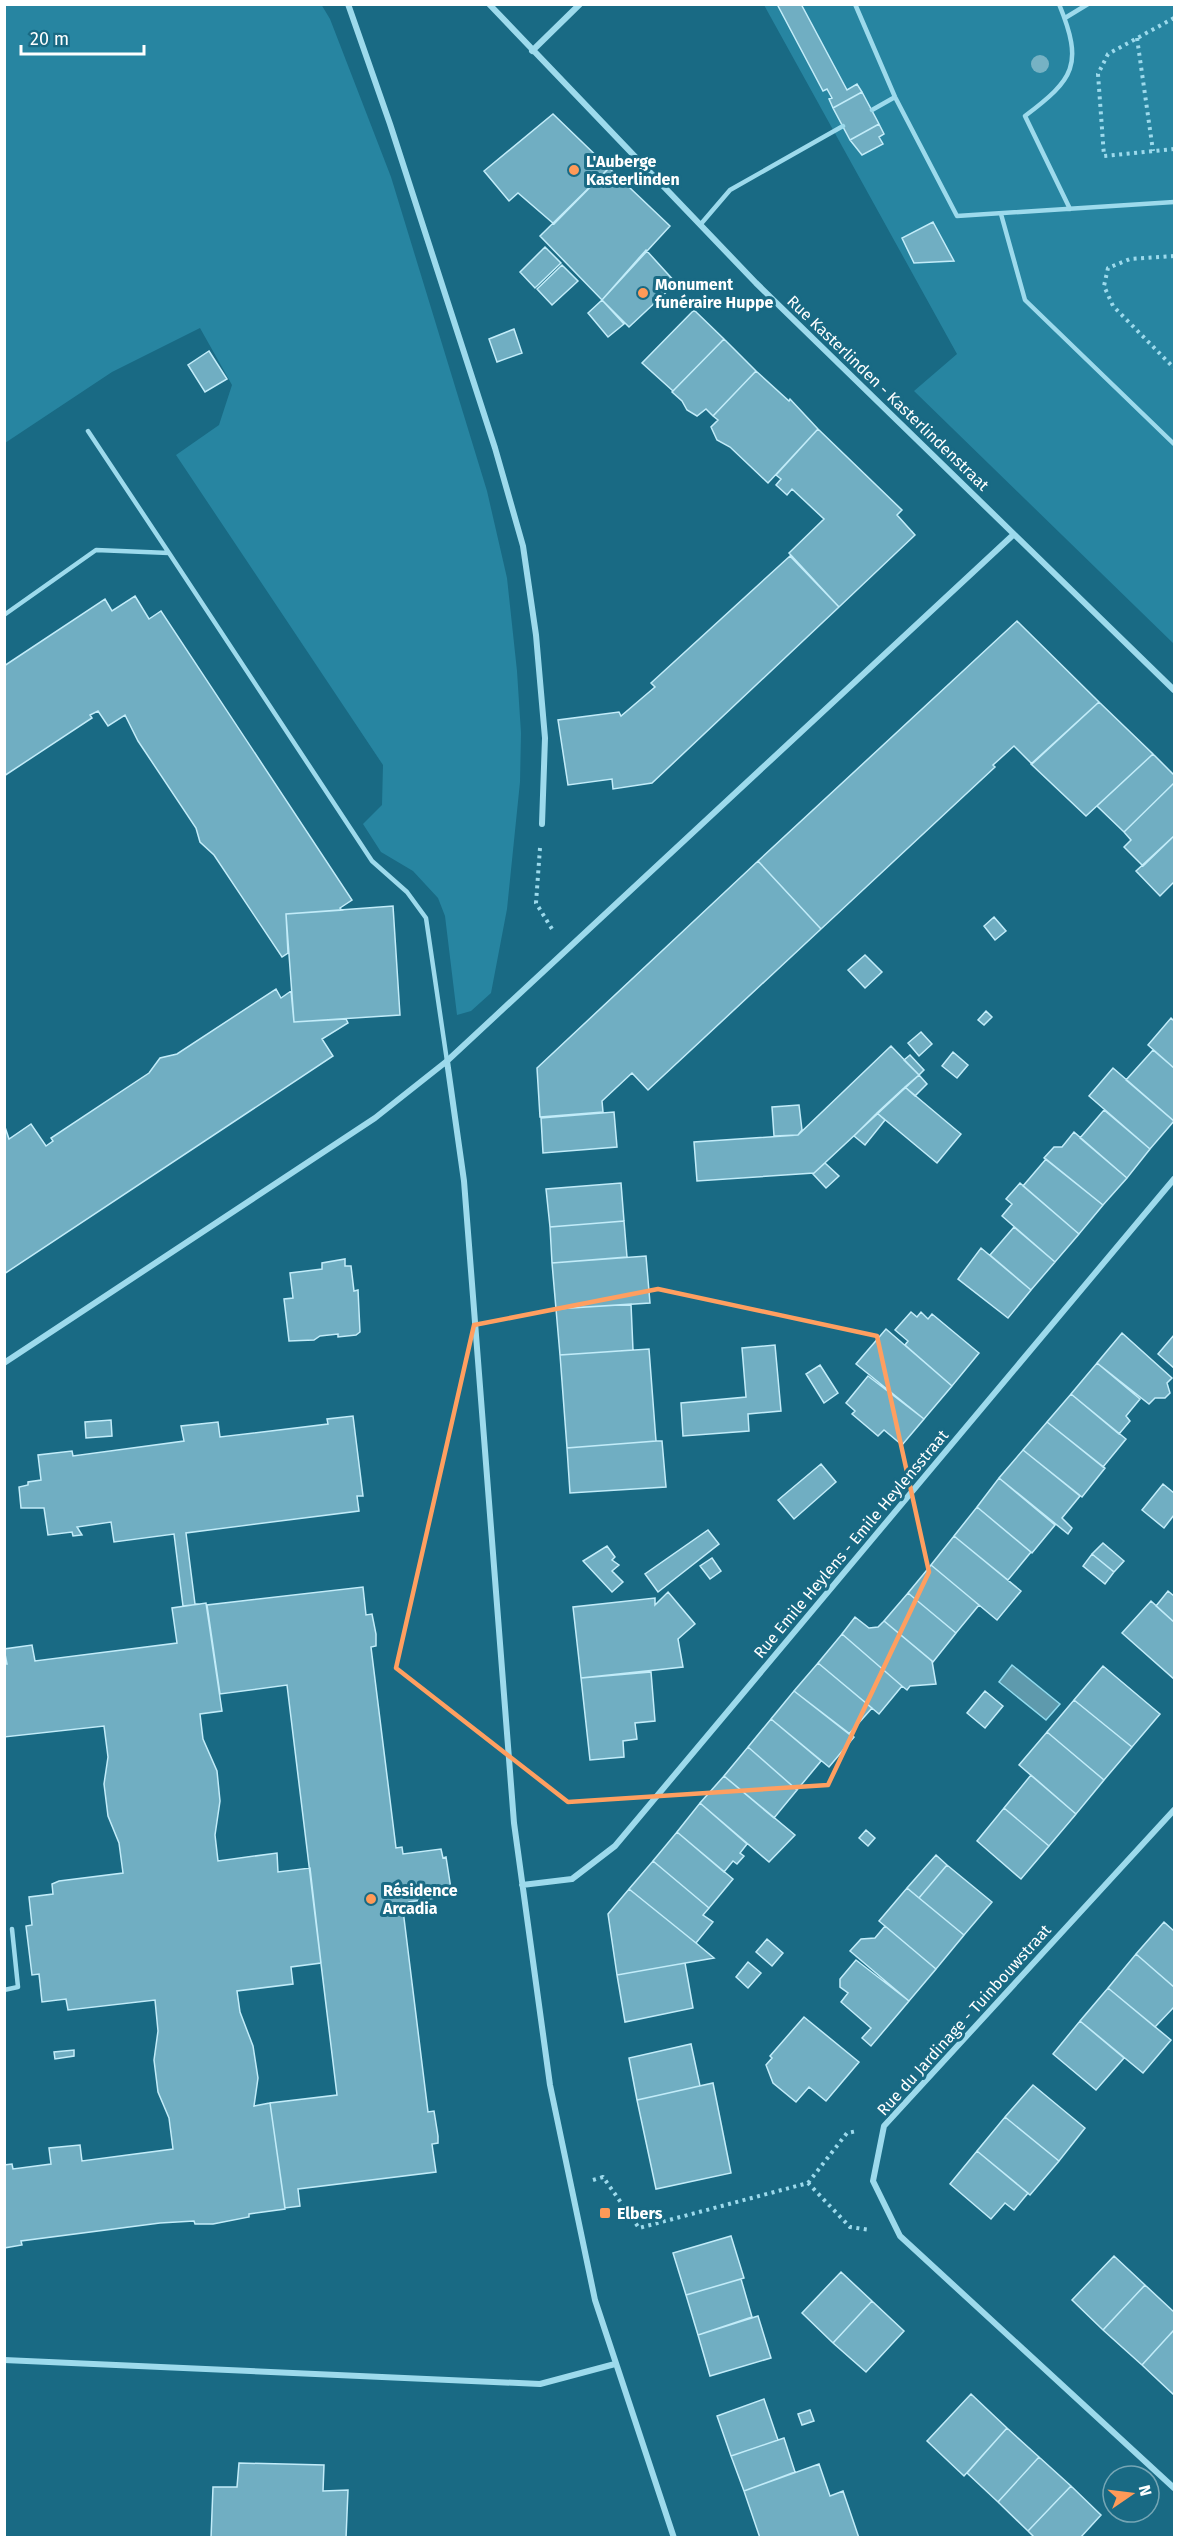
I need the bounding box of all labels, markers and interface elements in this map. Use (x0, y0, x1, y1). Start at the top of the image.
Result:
scale bar (21, 18, 144, 56)
text: 20 m (30, 28, 69, 50)
place label: L'Auberge Kasterlinden (586, 152, 680, 189)
marker: L'Auberge Kasterlinden (567, 163, 581, 177)
place label: Monument funéraire Huppe (655, 275, 774, 312)
marker: Monument funéraire Huppe (636, 286, 650, 300)
street label: Rue Kasterlinden - Kasterlindenstraat (783, 291, 993, 495)
street label: Rue Emile Heylens - Emile Heylensstraat (750, 1426, 952, 1662)
place label: Résidence Arcadia (382, 1881, 458, 1918)
marker: Résidence Arcadia (364, 1892, 378, 1906)
street label: Rue du Jardinage - Tuinbouwstraat (873, 1920, 1055, 2119)
place label: Elbers (617, 2204, 663, 2223)
marker: Elbers (598, 2206, 612, 2220)
north arrow (1101, 2464, 1161, 2524)
text: N (1135, 2483, 1156, 2498)

